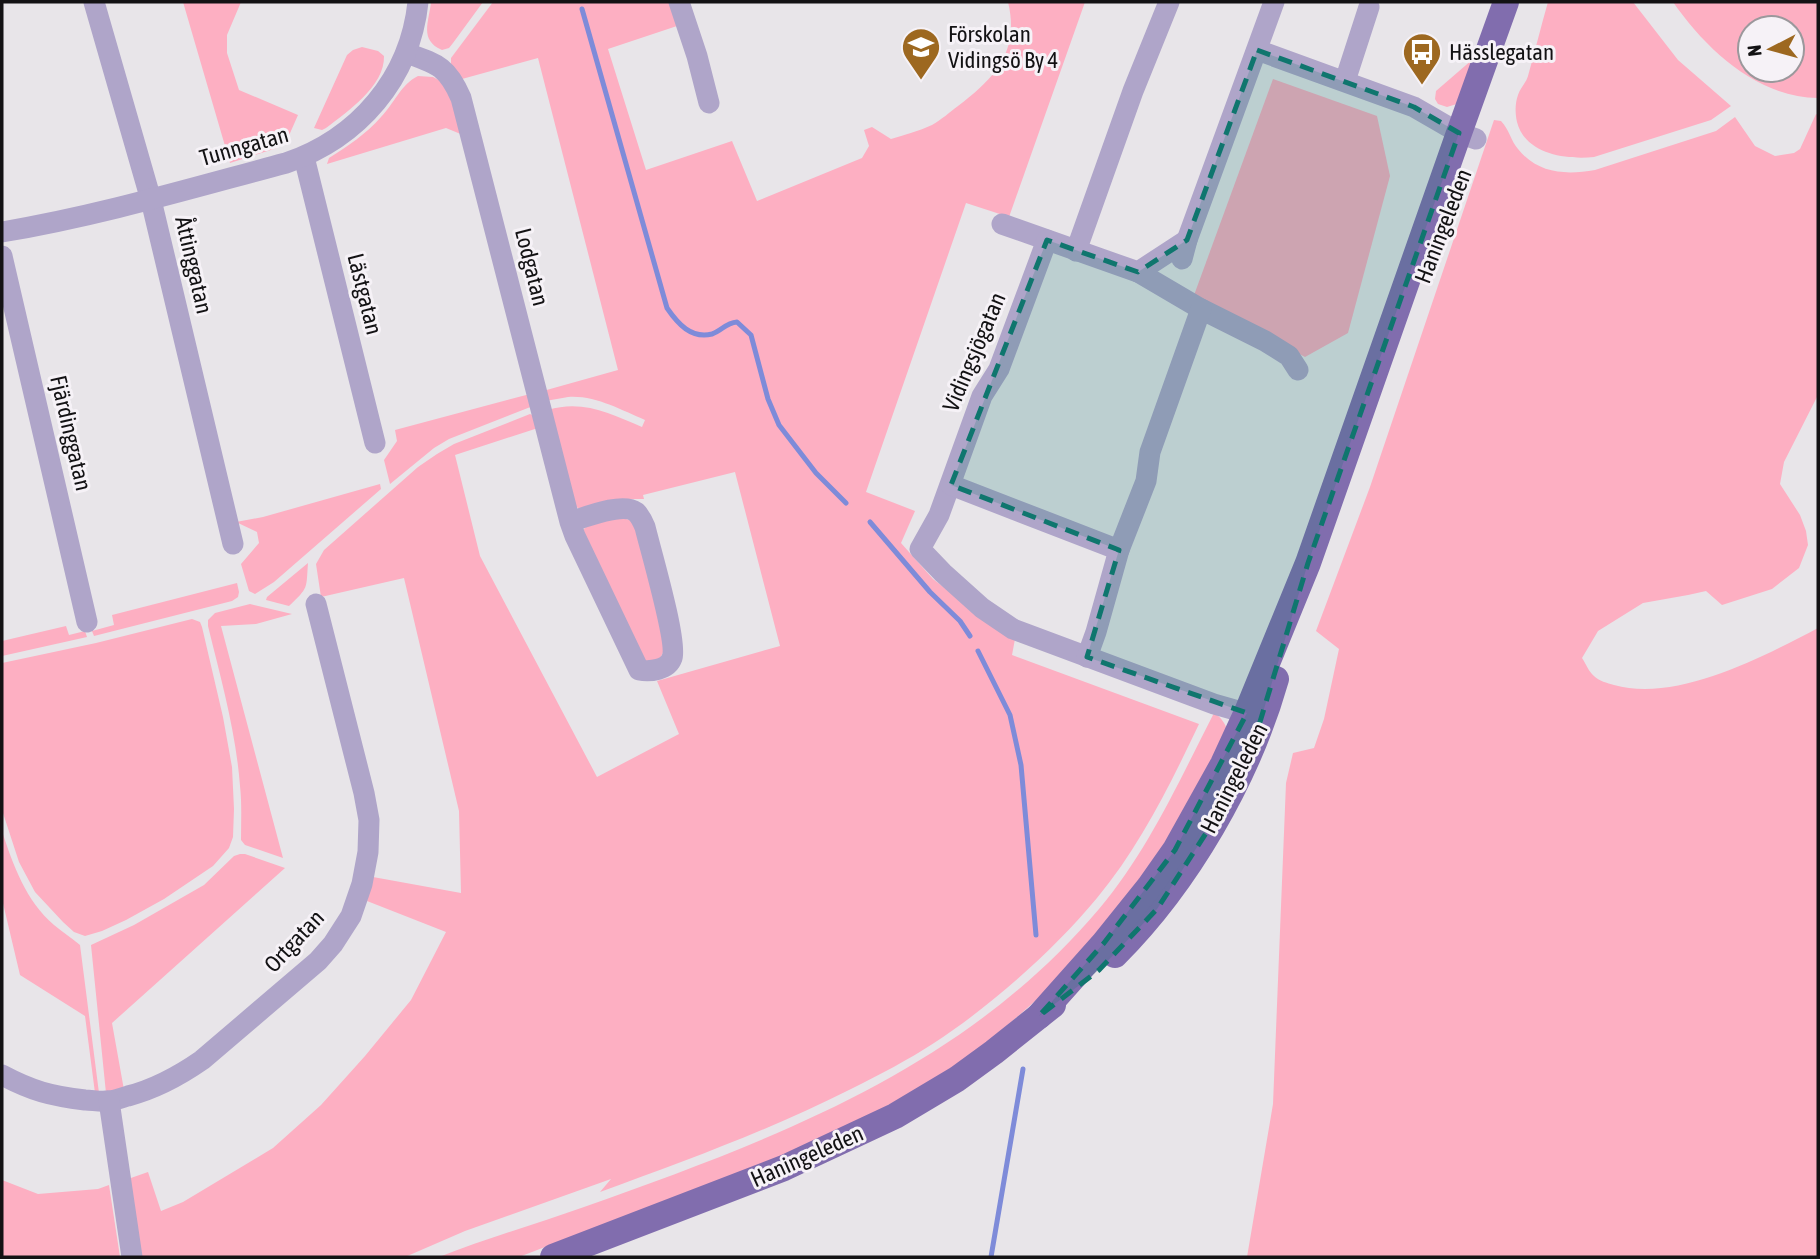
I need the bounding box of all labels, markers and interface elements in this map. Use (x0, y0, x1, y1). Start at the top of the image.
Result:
north arrow (1736, 14, 1806, 84)
place label: Förskolan Vidingsö By 4 (948, 21, 1058, 73)
school or university icon: Förskolan Vidingsö By 4 (900, 26, 942, 81)
bus stop icon: Hässlegatan (1401, 31, 1443, 86)
place label: Hässlegatan (1449, 39, 1554, 65)
text: N (1743, 44, 1766, 58)
street label: Tunngatan (197, 121, 291, 171)
street label: Haningeleden (1409, 165, 1477, 287)
street label: Åttinggatan (170, 214, 218, 316)
street label: Lodgatan (510, 225, 554, 309)
street label: Lästgatan (342, 251, 388, 337)
street label: Vidingsjögatan (937, 289, 1011, 415)
street label: Fjärdinggatan (45, 373, 97, 493)
street label: Haningeleden (1195, 719, 1273, 837)
street label: Ortgatan (259, 905, 329, 977)
street label: Haningeleden (747, 1120, 867, 1192)

